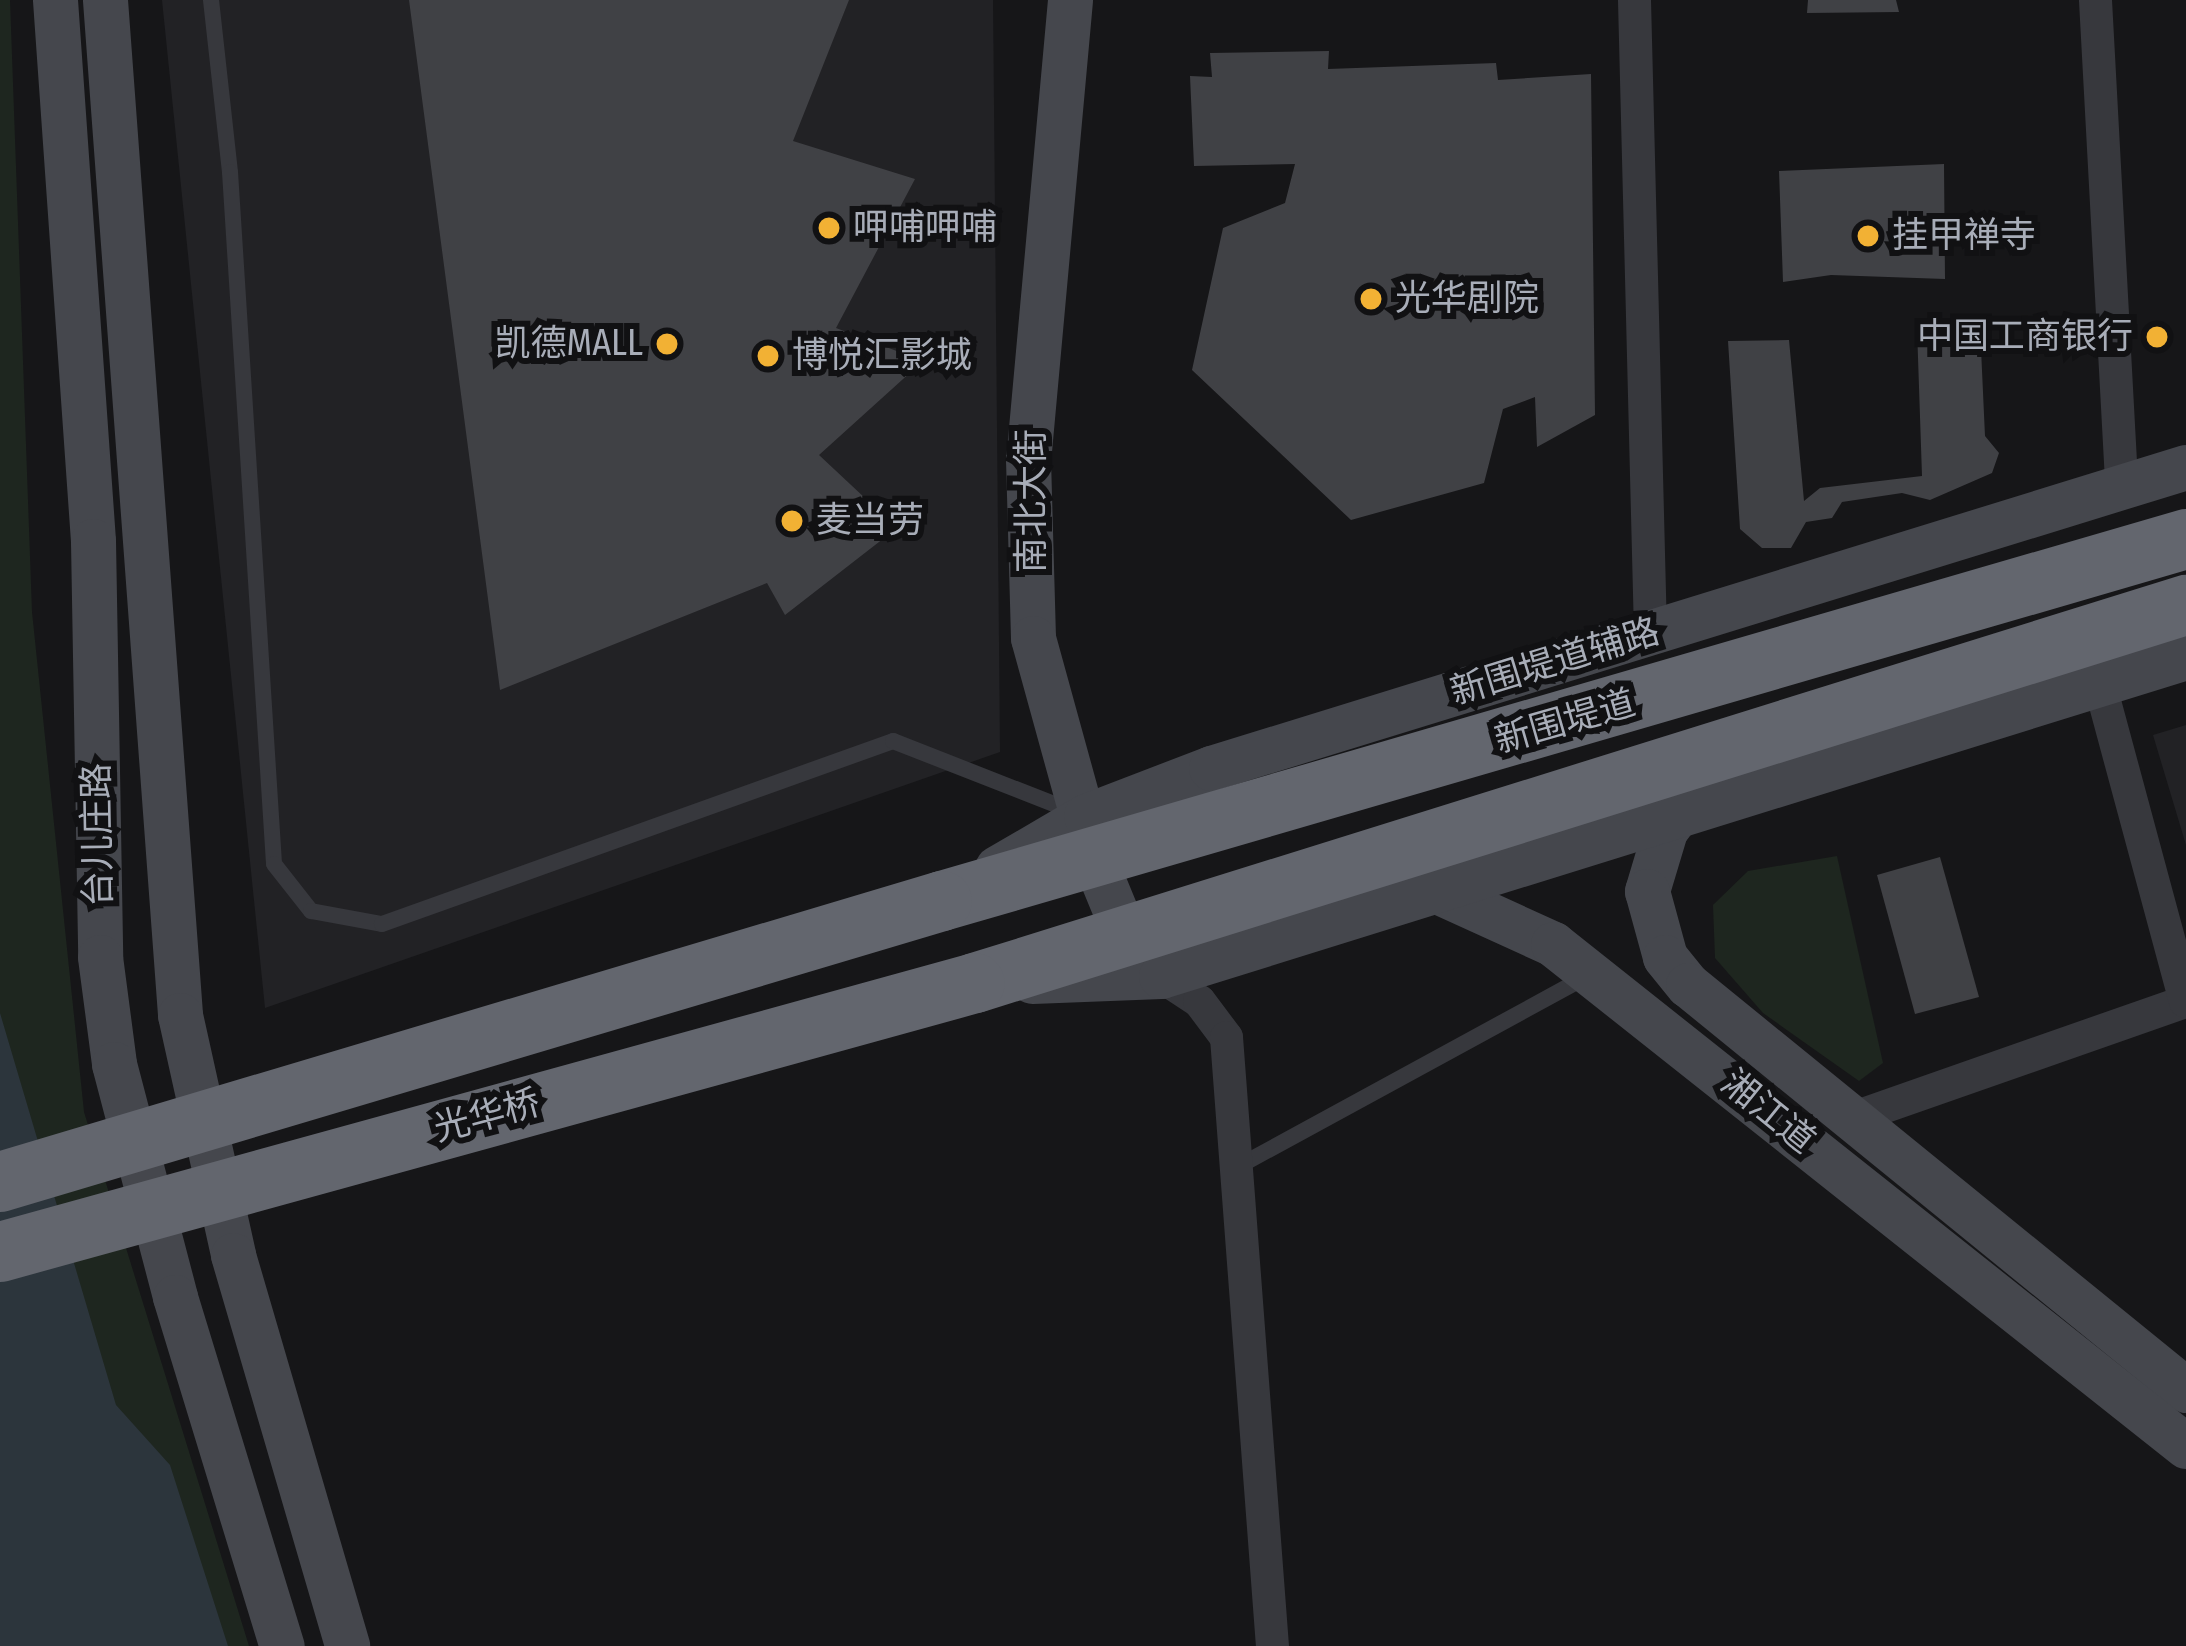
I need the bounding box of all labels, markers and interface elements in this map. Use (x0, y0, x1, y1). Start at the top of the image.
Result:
place label: 呷哺呷哺 (853, 206, 997, 250)
place label: 挂甲禅寺 (1892, 214, 2036, 258)
marker: 呷哺呷哺 (816, 215, 842, 241)
marker: 挂甲禅寺 (1855, 223, 1881, 249)
place label: 光华剧院 (1395, 277, 1539, 321)
marker: 光华剧院 (1358, 286, 1384, 312)
place label: 中国工商银行 (1917, 315, 2133, 359)
place label: 凯德MALL (495, 322, 643, 366)
marker: 中国工商银行 (2144, 324, 2170, 350)
marker: 凯德MALL (654, 331, 680, 357)
place label: 博悦汇影城 (792, 334, 972, 378)
marker: 博悦汇影城 (755, 343, 781, 369)
street label: 南北大街 (1010, 429, 1054, 573)
place label: 麦当劳 (816, 499, 924, 543)
marker: 麦当劳 (779, 508, 805, 534)
street label: 新围堤道辅路 (1445, 610, 1665, 714)
street label: 新围堤道 (1490, 681, 1640, 763)
street label: 台儿庄路 (75, 763, 121, 907)
street label: 湘江道 (1712, 1061, 1824, 1163)
street label: 光华桥 (429, 1081, 545, 1151)

